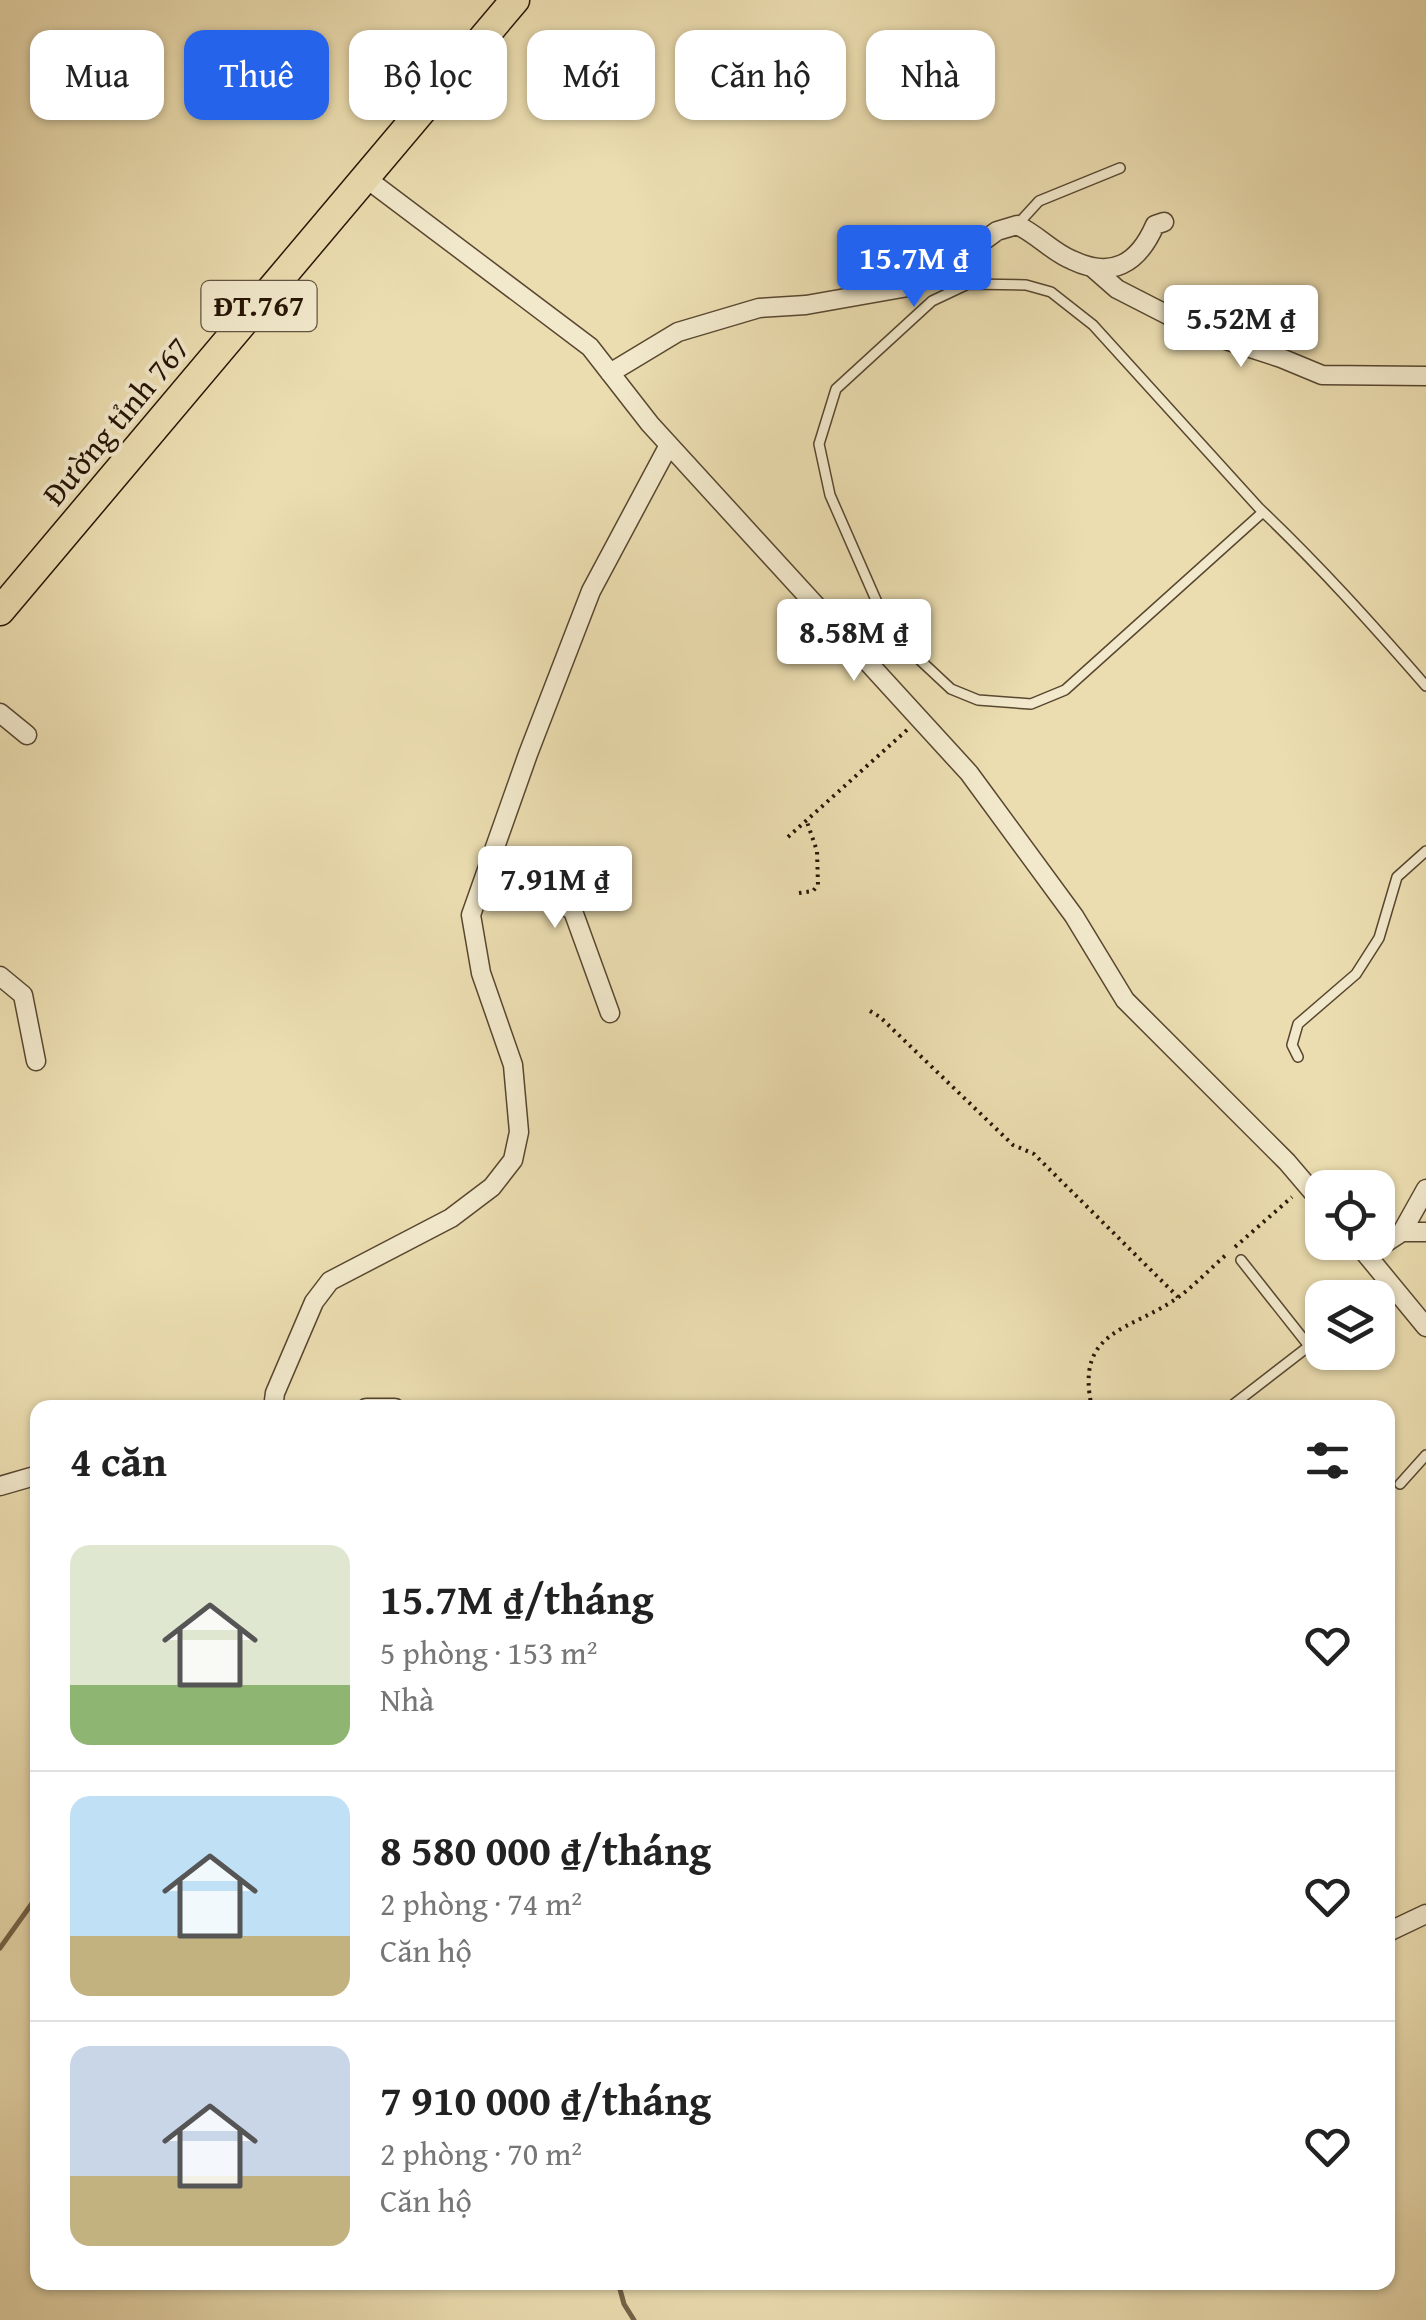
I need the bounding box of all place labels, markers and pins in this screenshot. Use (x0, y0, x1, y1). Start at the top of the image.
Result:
pin: 15.7M ₫ (822, 225, 1006, 310)
pin: 5.52M ₫ (1149, 285, 1333, 370)
pin: 8.58M ₫ (762, 599, 946, 684)
pin: 7.91M ₫ (463, 846, 647, 931)

